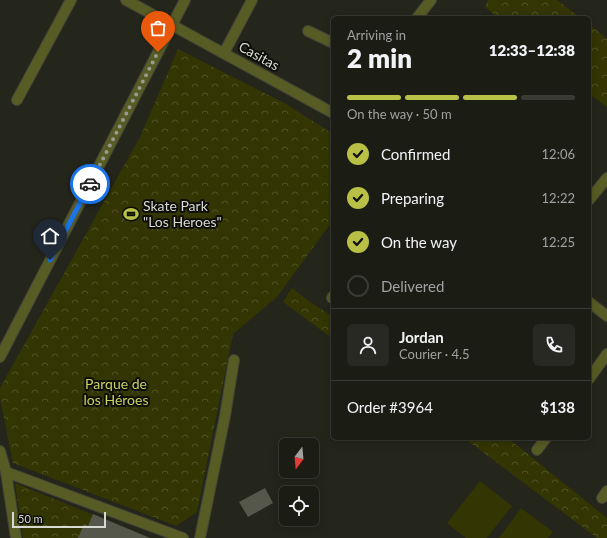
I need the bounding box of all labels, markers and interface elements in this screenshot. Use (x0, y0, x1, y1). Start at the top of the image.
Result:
pin (141, 11, 175, 52)
icon: bag (147, 17, 169, 39)
text: Arriving in (347, 27, 406, 43)
street label: Casitas (236, 38, 283, 74)
text: 12:33–12:38 (489, 41, 575, 59)
text: 2 min (347, 42, 412, 74)
text: On the way · 50 m (347, 106, 452, 122)
icon: check (347, 143, 369, 165)
text: Confirmed (381, 145, 450, 163)
text: 12:06 (542, 146, 575, 162)
courier (70, 164, 110, 204)
icon: car (79, 173, 101, 195)
icon: check (347, 187, 369, 209)
text: Preparing (381, 189, 444, 207)
text: 12:22 (542, 190, 575, 206)
place label: Skate Park "Los Heroes" (143, 197, 222, 230)
sports icon: Skate Park "Los Heroes" (122, 205, 140, 223)
pin (33, 219, 67, 260)
icon: home (39, 225, 61, 247)
icon: check (347, 231, 369, 253)
text: On the way (381, 233, 457, 251)
text: 12:25 (542, 234, 575, 250)
text: Delivered (381, 277, 444, 295)
button: person (347, 324, 389, 366)
button: phone (533, 324, 575, 366)
text: Jordan (399, 328, 444, 346)
text: Courier · 4.5 (399, 346, 470, 362)
park label: Parque de los Héroes (84, 375, 148, 408)
text: Order #3964 (347, 398, 433, 416)
text: $138 (540, 398, 575, 416)
north arrow (279, 438, 319, 478)
map controls (279, 438, 319, 526)
button: locate (279, 486, 319, 526)
scale bar (12, 510, 106, 529)
text: 50 m (18, 512, 43, 525)

